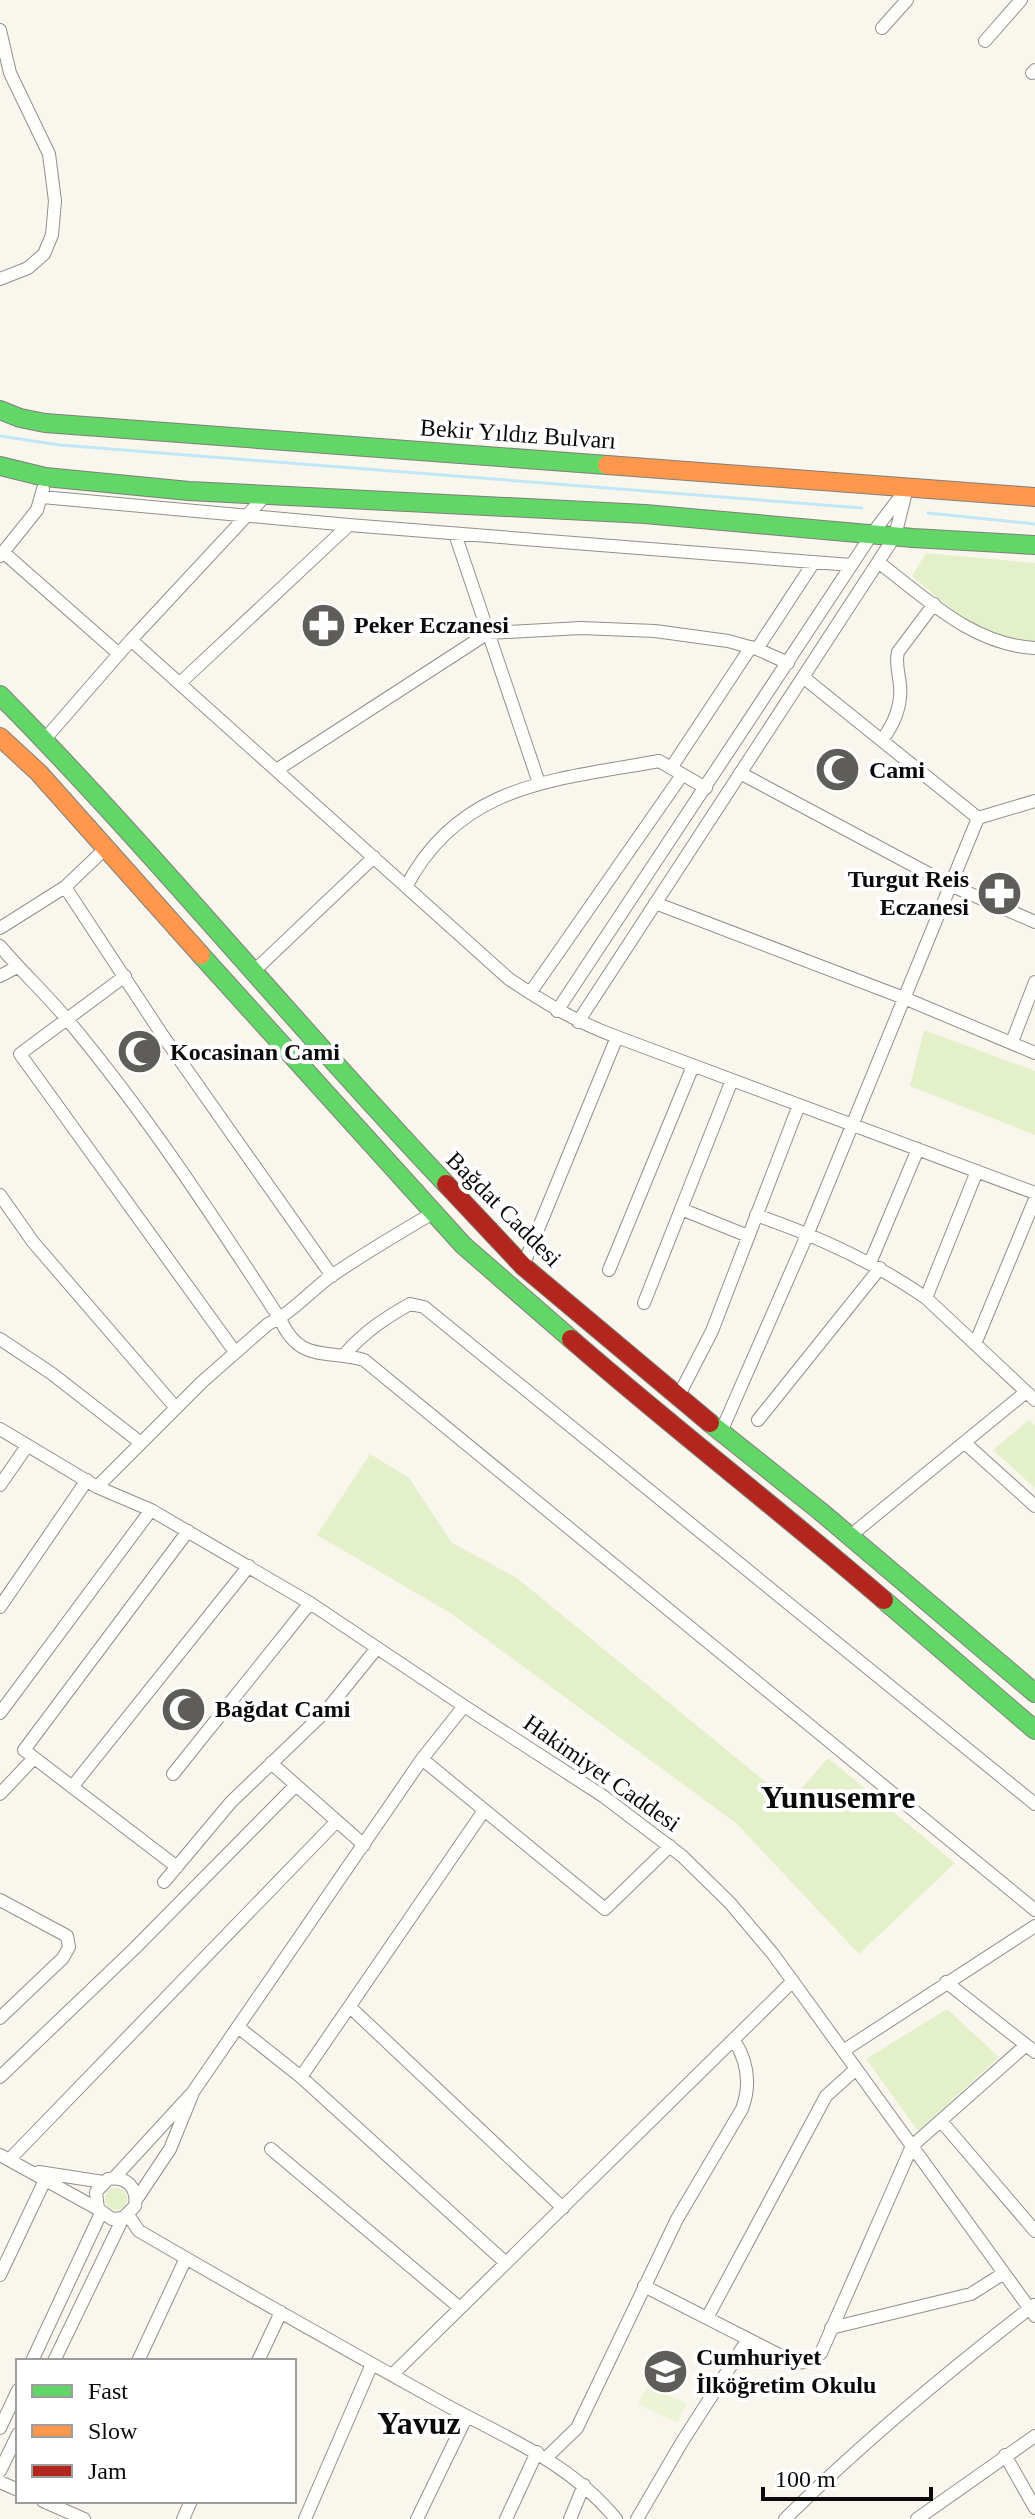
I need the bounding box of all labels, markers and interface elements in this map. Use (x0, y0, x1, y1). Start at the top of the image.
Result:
street label: Bekir Yıldız Bulvarı (419, 414, 617, 454)
pharmacy icon: Peker Eczanesi (299, 601, 347, 649)
place label: Peker Eczanesi (354, 612, 509, 638)
mosque icon: Cami (814, 746, 862, 794)
place label: Cami (869, 757, 925, 783)
place label: Turgut Reis Eczanesi (848, 866, 969, 920)
pharmacy icon: Turgut Reis Eczanesi (976, 869, 1024, 917)
mosque icon: Kocasinan Cami (115, 1028, 163, 1076)
place label: Kocasinan Cami (170, 1039, 340, 1065)
street label: Bağdat Caddesi (441, 1146, 567, 1272)
mosque icon: Bağdat Cami (160, 1685, 208, 1733)
place label: Bağdat Cami (215, 1696, 351, 1722)
street label: Hakimiyet Caddesi (519, 1709, 685, 1837)
district label: Yunusemre (761, 1779, 915, 1815)
place label: Cumhuriyet İlköğretim Okulu (696, 2344, 876, 2398)
school or university icon: Cumhuriyet İlköğretim Okulu (641, 2347, 689, 2395)
legend (16, 2359, 296, 2503)
text: Fast (88, 2378, 128, 2404)
district label: Yavuz (377, 2405, 461, 2441)
text: Slow (88, 2418, 138, 2444)
scale bar (763, 2451, 931, 2501)
text: Jam (88, 2458, 127, 2484)
text: 100 m (775, 2466, 836, 2492)

